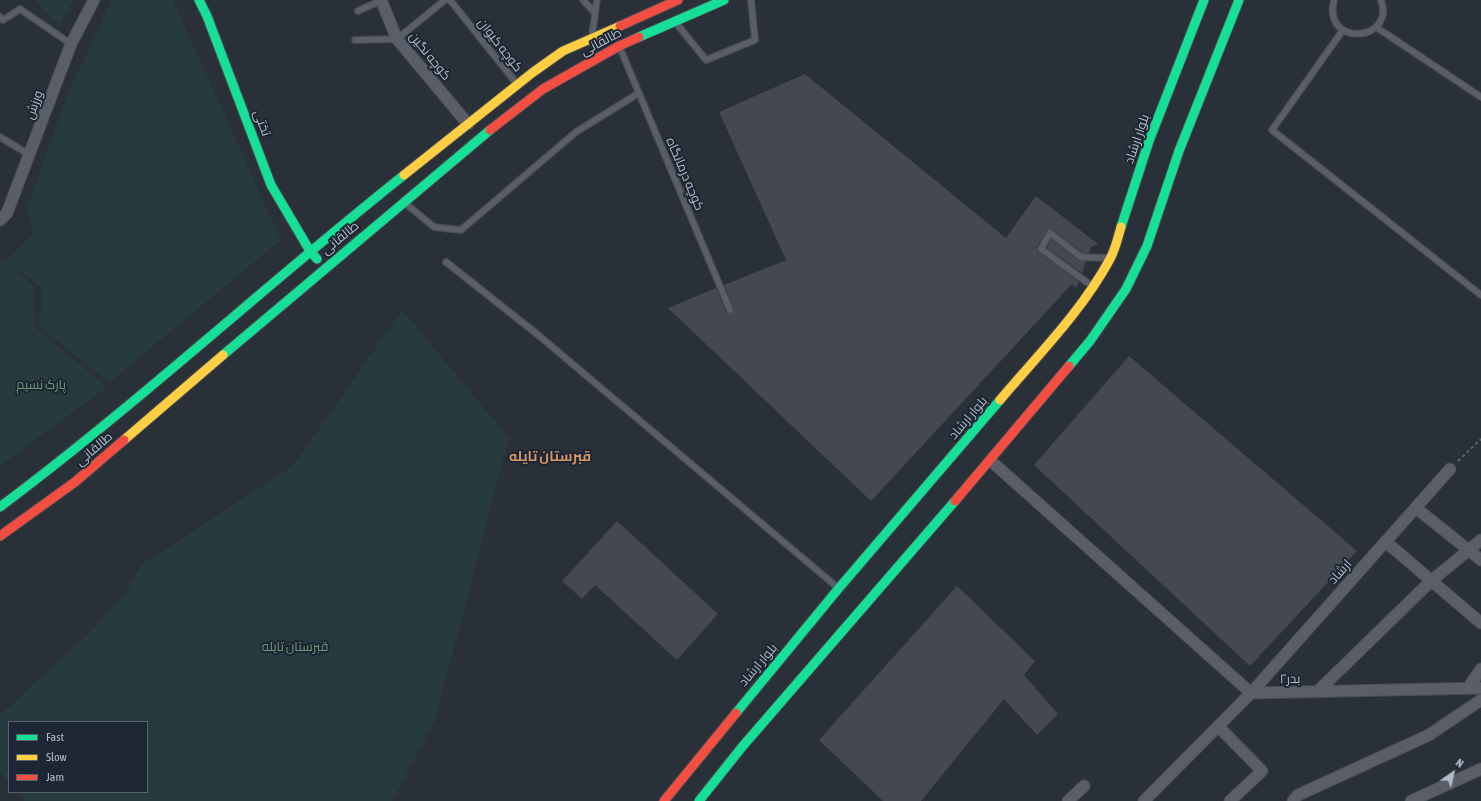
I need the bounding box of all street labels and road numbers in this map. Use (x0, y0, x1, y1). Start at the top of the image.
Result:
street label: کوچه کیوان (474, 15, 526, 75)
street label: طالقانی (578, 25, 624, 59)
street label: کوچه نگین (406, 29, 454, 83)
street label: ورزش (22, 88, 46, 122)
street label: تختی (250, 108, 274, 138)
street label: بلوار ارشاد (1121, 112, 1153, 166)
street label: کوچه درمانگاه (663, 135, 707, 213)
street label: طالقانی (318, 218, 362, 258)
street label: بلوار ارشاد (945, 393, 991, 443)
street label: طالقانی (72, 429, 116, 469)
street label: ارشاد (1325, 556, 1355, 588)
street label: بلوار ارشاد (735, 640, 781, 690)
street label: بدر۲ (1280, 671, 1300, 687)

